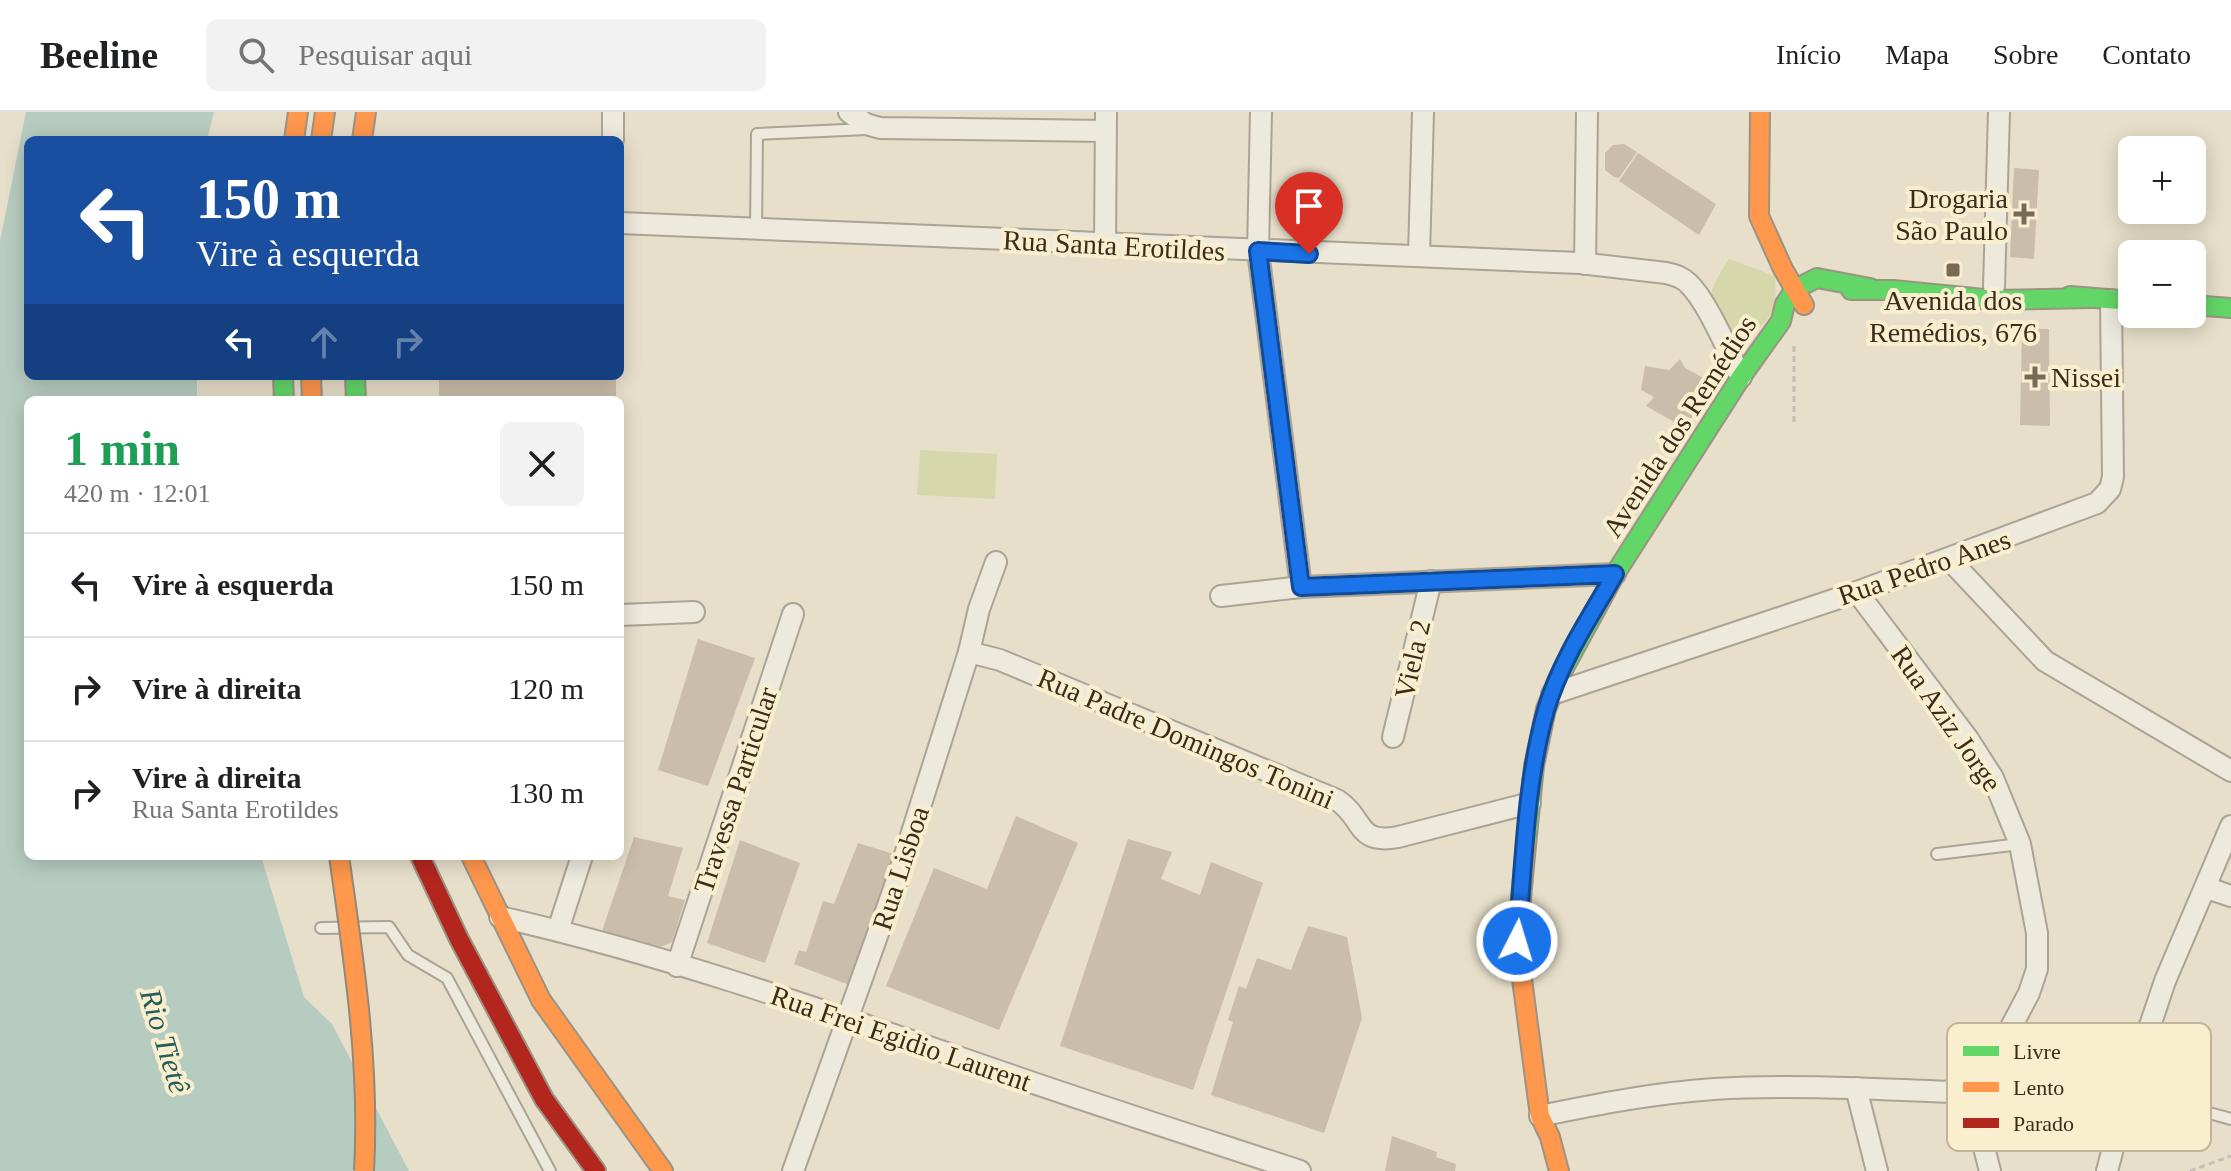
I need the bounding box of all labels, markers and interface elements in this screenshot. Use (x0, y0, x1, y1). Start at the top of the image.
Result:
search box (206, 19, 766, 91)
icon: search (234, 33, 278, 77)
text: Beeline (40, 34, 158, 76)
text: Pesquisar aqui (298, 38, 472, 71)
text: Início (1776, 39, 1841, 70)
text: Mapa (1885, 39, 1949, 70)
text: Sobre (1993, 39, 2058, 70)
text: Contato (2102, 39, 2191, 70)
map controls (2118, 136, 2206, 328)
button: + (2118, 136, 2206, 224)
icon: left (64, 168, 168, 272)
text: 150 m (196, 168, 341, 230)
pin (1275, 172, 1343, 254)
place label: Drogaria São Paulo (1895, 183, 2009, 246)
icon: arrive (1287, 184, 1331, 228)
marker: Drogaria São Paulo (2015, 205, 2033, 223)
street label: Rua Santa Erotildes (1002, 224, 1226, 267)
text: Vire à esquerda (196, 234, 420, 274)
button: − (2118, 240, 2206, 328)
marker: Avenida dos Remédios, 676 (1944, 261, 1962, 279)
place label: Avenida dos Remédios, 676 (1869, 285, 2037, 348)
street label: Avenida dos Remédios (1596, 310, 1763, 543)
icon: left (218, 320, 262, 364)
icon: ahead (302, 320, 346, 364)
icon: right (386, 320, 430, 364)
place label: Nissei (2051, 362, 2121, 393)
marker: Nissei (2026, 368, 2044, 386)
text: 1 min (64, 422, 180, 475)
button: close (500, 422, 584, 506)
text: 420 m · 12:01 (64, 479, 211, 508)
street label: Rua Pedro Anes (1834, 523, 2015, 612)
icon: left (64, 563, 108, 607)
text: Vire à esquerda (132, 568, 334, 601)
text: 150 m (508, 568, 584, 601)
street label: Viela 2 (1388, 617, 1437, 702)
street label: Rua Aziz Jorge (1885, 640, 2008, 797)
street label: Rua Padre Domingos Tonini (1033, 662, 1339, 815)
icon: right (64, 667, 108, 711)
text: Vire à direita (132, 672, 301, 705)
text: 120 m (508, 672, 584, 705)
street label: Travessa Particular (688, 683, 784, 897)
text: Vire à direita (132, 761, 301, 794)
icon: right (64, 771, 108, 815)
text: 130 m (508, 776, 584, 809)
text: Rua Santa Erotildes (132, 795, 339, 824)
street label: Rua Lisboa (866, 802, 935, 934)
position arrow (1475, 899, 1559, 983)
street label: Rua Frei Egidio Laurent (767, 979, 1035, 1098)
water label: Rio Tietê (134, 984, 197, 1098)
legend (1947, 1023, 2211, 1151)
text: Livre (2013, 1039, 2061, 1064)
text: Lento (2013, 1075, 2064, 1100)
text: Parado (2013, 1111, 2074, 1136)

